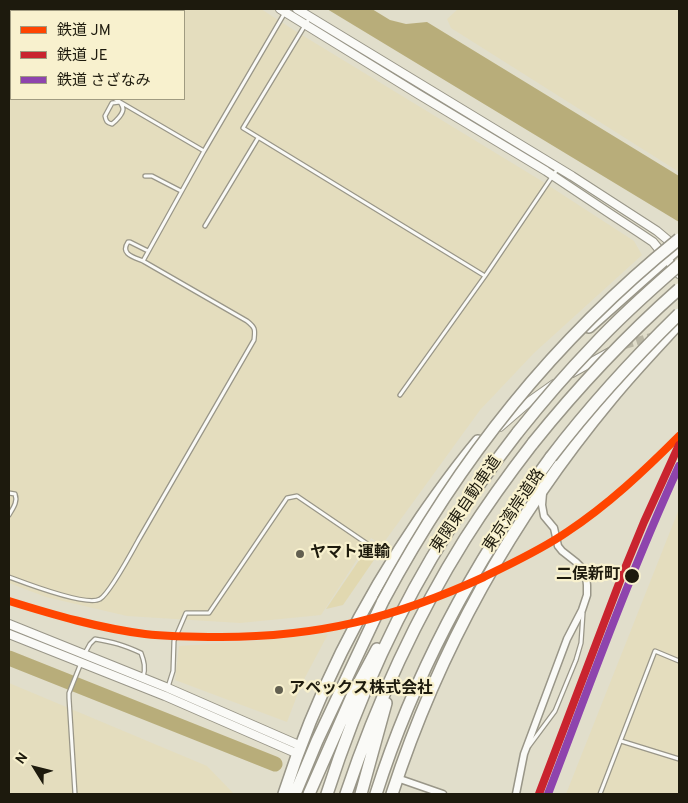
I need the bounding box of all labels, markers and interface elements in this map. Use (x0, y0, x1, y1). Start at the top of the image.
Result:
legend (10, 10, 185, 100)
text: 鉄道 JM (57, 22, 111, 41)
text: 鉄道 JE (57, 47, 108, 66)
text: 鉄道 さざなみ (57, 72, 151, 91)
street label: 東関東自動車道 (428, 453, 506, 557)
street label: 東京湾岸道路 (480, 466, 550, 556)
place label: ヤマト運輸 (310, 544, 390, 564)
marker: ヤマト運輸 (294, 548, 306, 560)
place label: 二俣新町 (556, 566, 620, 586)
marker: 二俣新町 (623, 567, 641, 585)
place label: アペックス株式会社 (289, 680, 433, 700)
marker: アペックス株式会社 (273, 684, 285, 696)
north arrow (10, 743, 60, 793)
text: N (13, 750, 32, 768)

